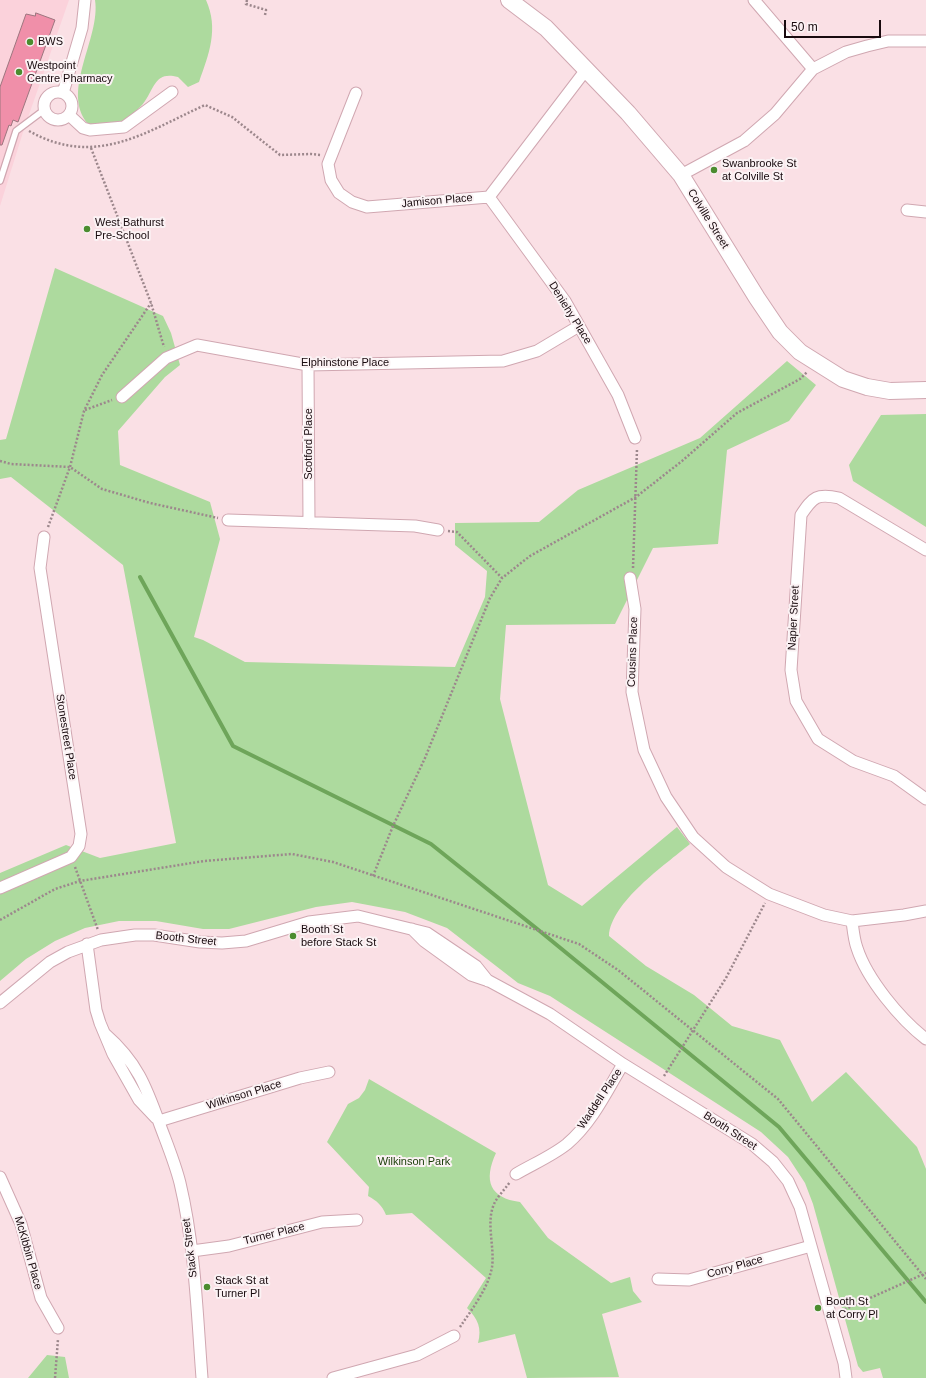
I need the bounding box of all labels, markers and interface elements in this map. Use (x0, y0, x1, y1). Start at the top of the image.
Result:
scale bar (786, 12, 883, 38)
text: 50 m (791, 20, 818, 34)
place label: BWS (38, 35, 63, 49)
marker: BWS (25, 37, 35, 47)
place label: Westpoint Centre Pharmacy (27, 59, 113, 85)
marker: Westpoint Centre Pharmacy (14, 67, 24, 77)
place label: Swanbrooke St at Colville St (722, 157, 797, 183)
marker: Swanbrooke St at Colville St (709, 165, 719, 175)
street label: Colville Street (684, 187, 732, 251)
street label: Jamison Place (401, 191, 473, 211)
place label: West Bathurst Pre-School (95, 216, 164, 242)
marker: West Bathurst Pre-School (82, 224, 92, 234)
street label: Deniehy Place (546, 279, 594, 347)
street label: Elphinstone Place (301, 356, 389, 370)
street label: Scotford Place (302, 408, 316, 480)
street label: Napier Street (786, 585, 802, 651)
street label: Cousins Place (625, 617, 641, 687)
street label: Stonestreet Place (53, 693, 79, 781)
place label: Booth St before Stack St (301, 923, 376, 949)
street label: Booth Street (155, 929, 217, 949)
marker: Booth St before Stack St (288, 931, 298, 941)
street label: Waddell Place (575, 1066, 625, 1132)
street label: Wilkinson Place (205, 1077, 283, 1113)
street label: Booth Street (701, 1109, 759, 1153)
park label: Wilkinson Park (378, 1155, 450, 1169)
street label: McKibbin Place (11, 1215, 45, 1291)
street label: Stack Street (180, 1217, 200, 1279)
street label: Turner Place (242, 1220, 306, 1248)
street label: Corry Place (706, 1253, 764, 1281)
place label: Stack St at Turner Pl (215, 1274, 268, 1300)
marker: Stack St at Turner Pl (202, 1282, 212, 1292)
place label: Booth St at Corry Pl (826, 1295, 878, 1321)
marker: Booth St at Corry Pl (813, 1303, 823, 1313)

